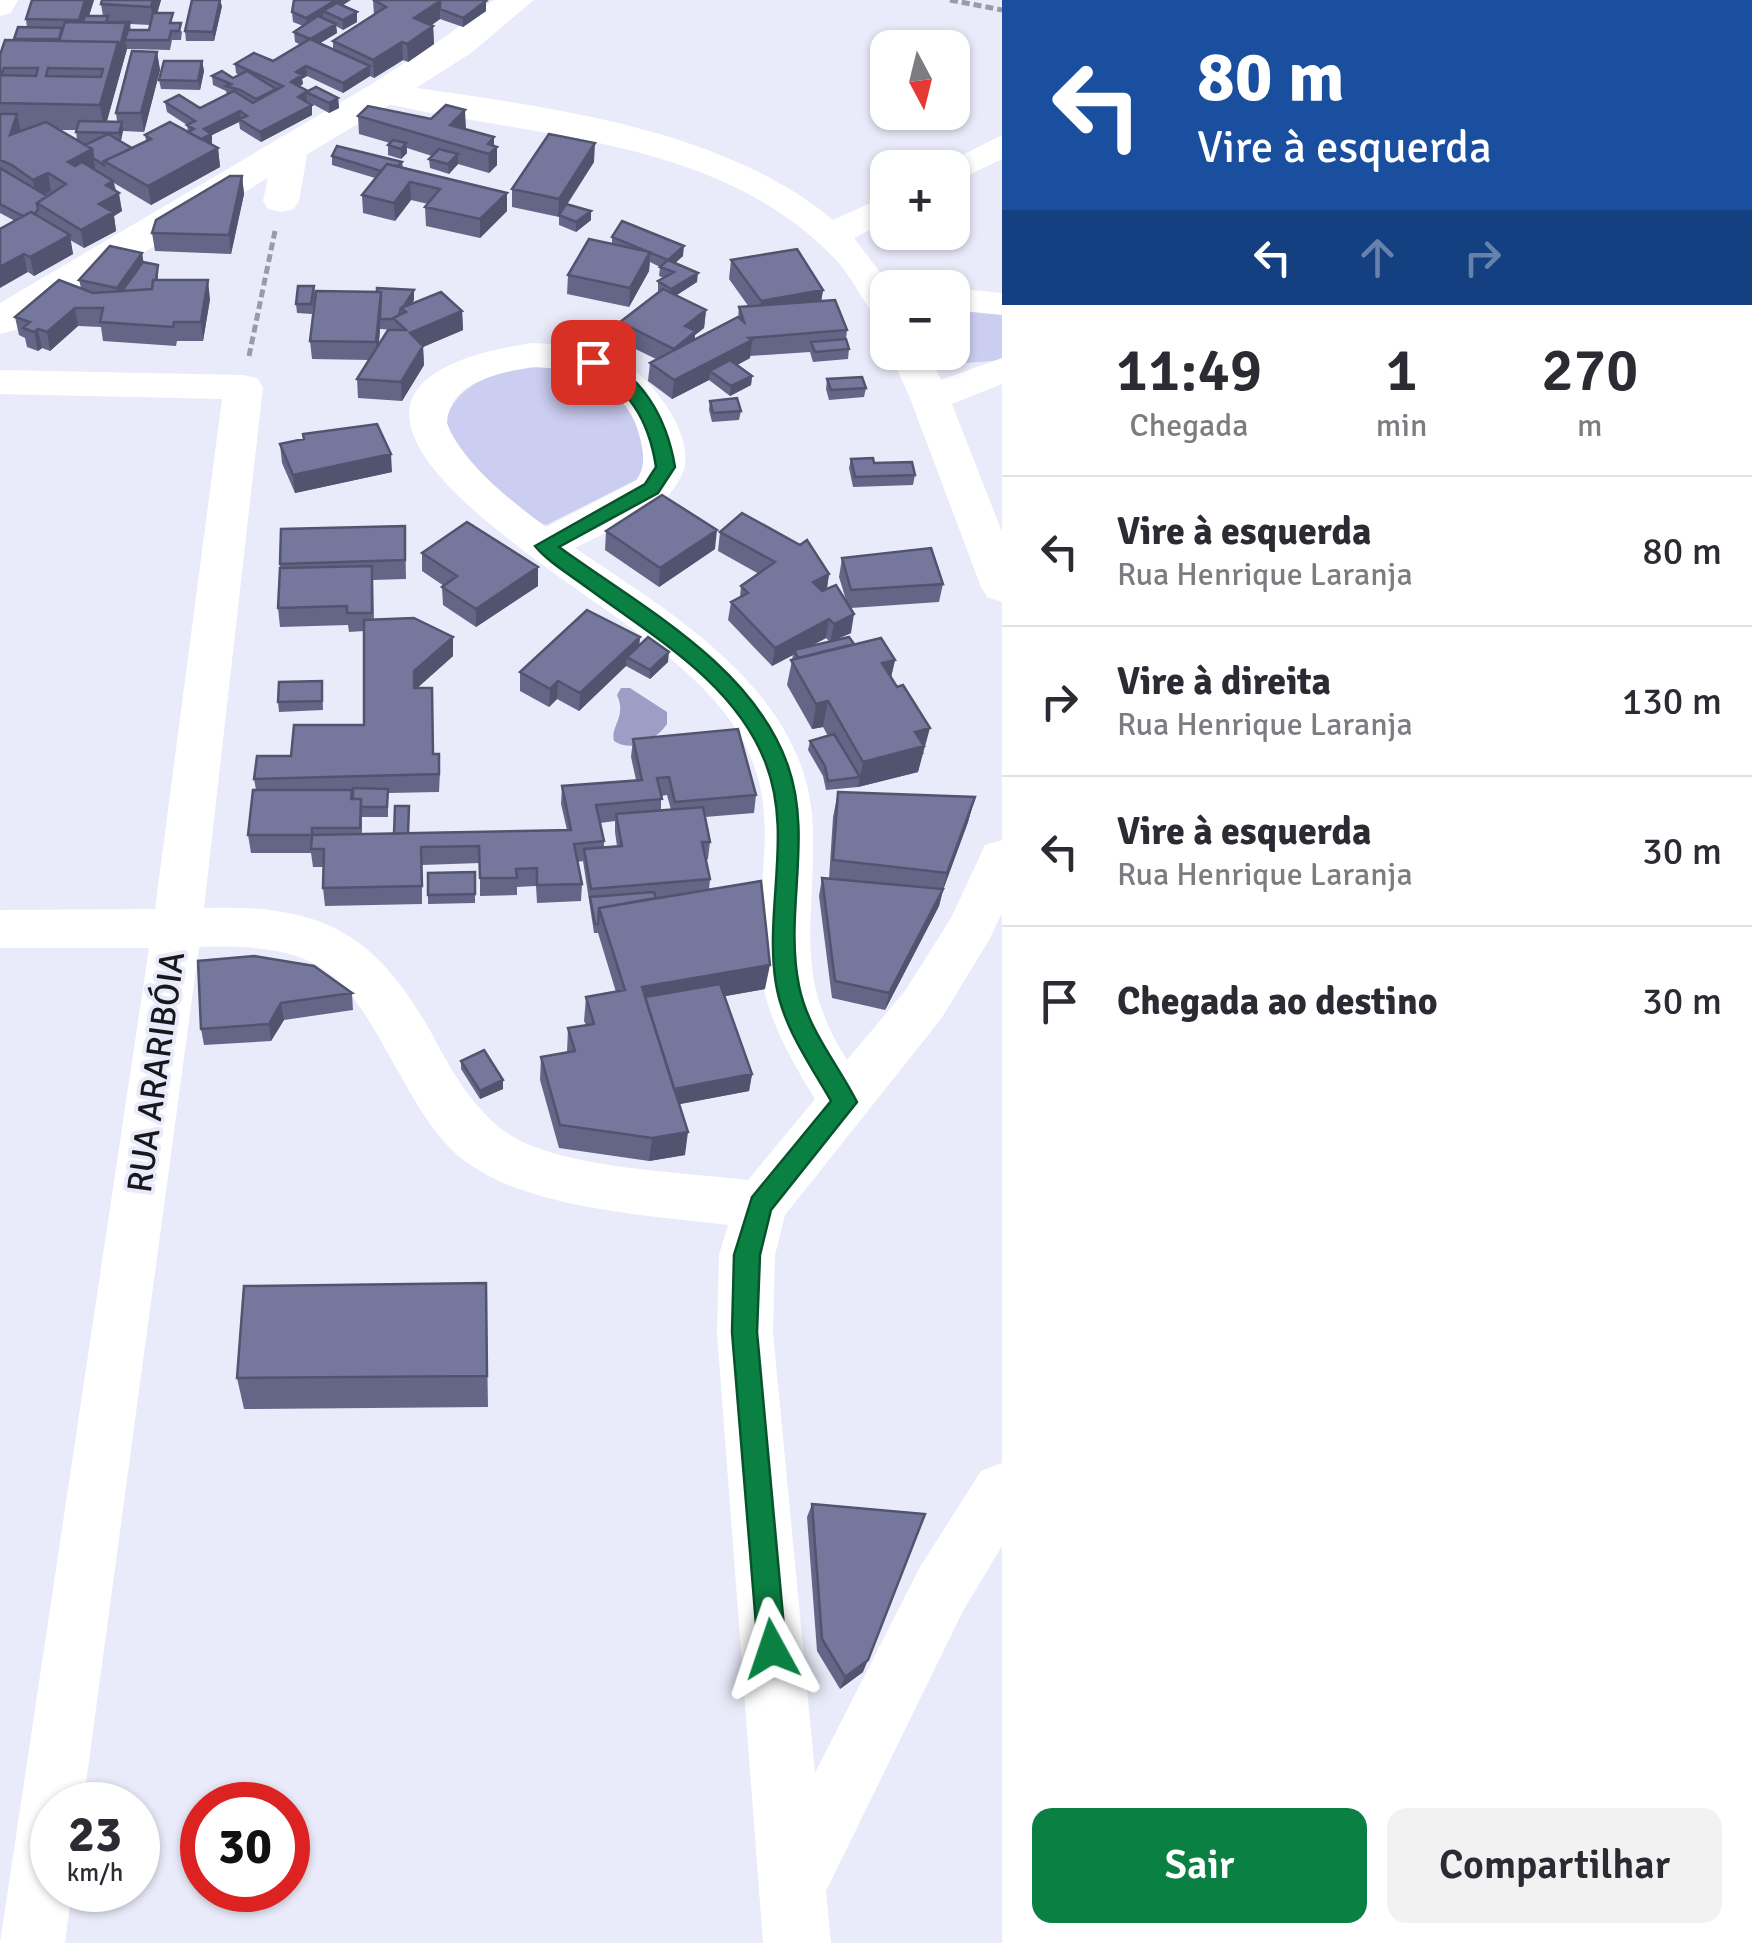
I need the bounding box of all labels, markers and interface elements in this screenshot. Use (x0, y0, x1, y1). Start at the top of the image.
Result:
north arrow (870, 30, 970, 130)
map controls (870, 30, 970, 370)
text: 80 m (1197, 34, 1345, 120)
icon: left (1032, 40, 1162, 170)
text: Vire à esquerda (1197, 120, 1492, 175)
button: + (870, 150, 970, 250)
icon: left (1245, 230, 1300, 285)
icon: ahead (1350, 230, 1405, 285)
icon: right (1455, 230, 1510, 285)
button: − (870, 270, 970, 370)
pin (551, 320, 636, 405)
text: 11:49 (1116, 334, 1262, 408)
text: 1 (1385, 334, 1418, 408)
text: 270 (1541, 334, 1638, 408)
icon: arrive (566, 335, 621, 390)
text: Chegada (1129, 406, 1248, 445)
text: min (1376, 406, 1427, 445)
text: m (1577, 406, 1603, 445)
text: Vire à esquerda (1117, 508, 1371, 555)
icon: left (1032, 524, 1087, 579)
text: 80 m (1642, 528, 1722, 575)
text: Rua Henrique Laranja (1117, 555, 1413, 594)
text: Vire à direita (1117, 658, 1331, 705)
icon: right (1032, 674, 1087, 729)
text: 130 m (1622, 678, 1722, 725)
text: Rua Henrique Laranja (1117, 705, 1413, 744)
text: Vire à esquerda (1117, 808, 1371, 855)
icon: left (1032, 824, 1087, 879)
text: 30 m (1642, 828, 1722, 875)
text: Rua Henrique Laranja (1117, 855, 1413, 894)
street label: RUA ARARIBÓIA (118, 949, 194, 1195)
icon: arrive (1032, 974, 1087, 1029)
text: Chegada ao destino (1117, 978, 1438, 1025)
text: 30 m (1642, 978, 1722, 1025)
position arrow (720, 1597, 824, 1701)
speed limit sign: 30 (180, 1782, 310, 1912)
text: 23 (68, 1804, 122, 1866)
button: Sair (1032, 1808, 1367, 1923)
button: Compartilhar (1387, 1808, 1722, 1923)
text: km/h (67, 1857, 123, 1888)

